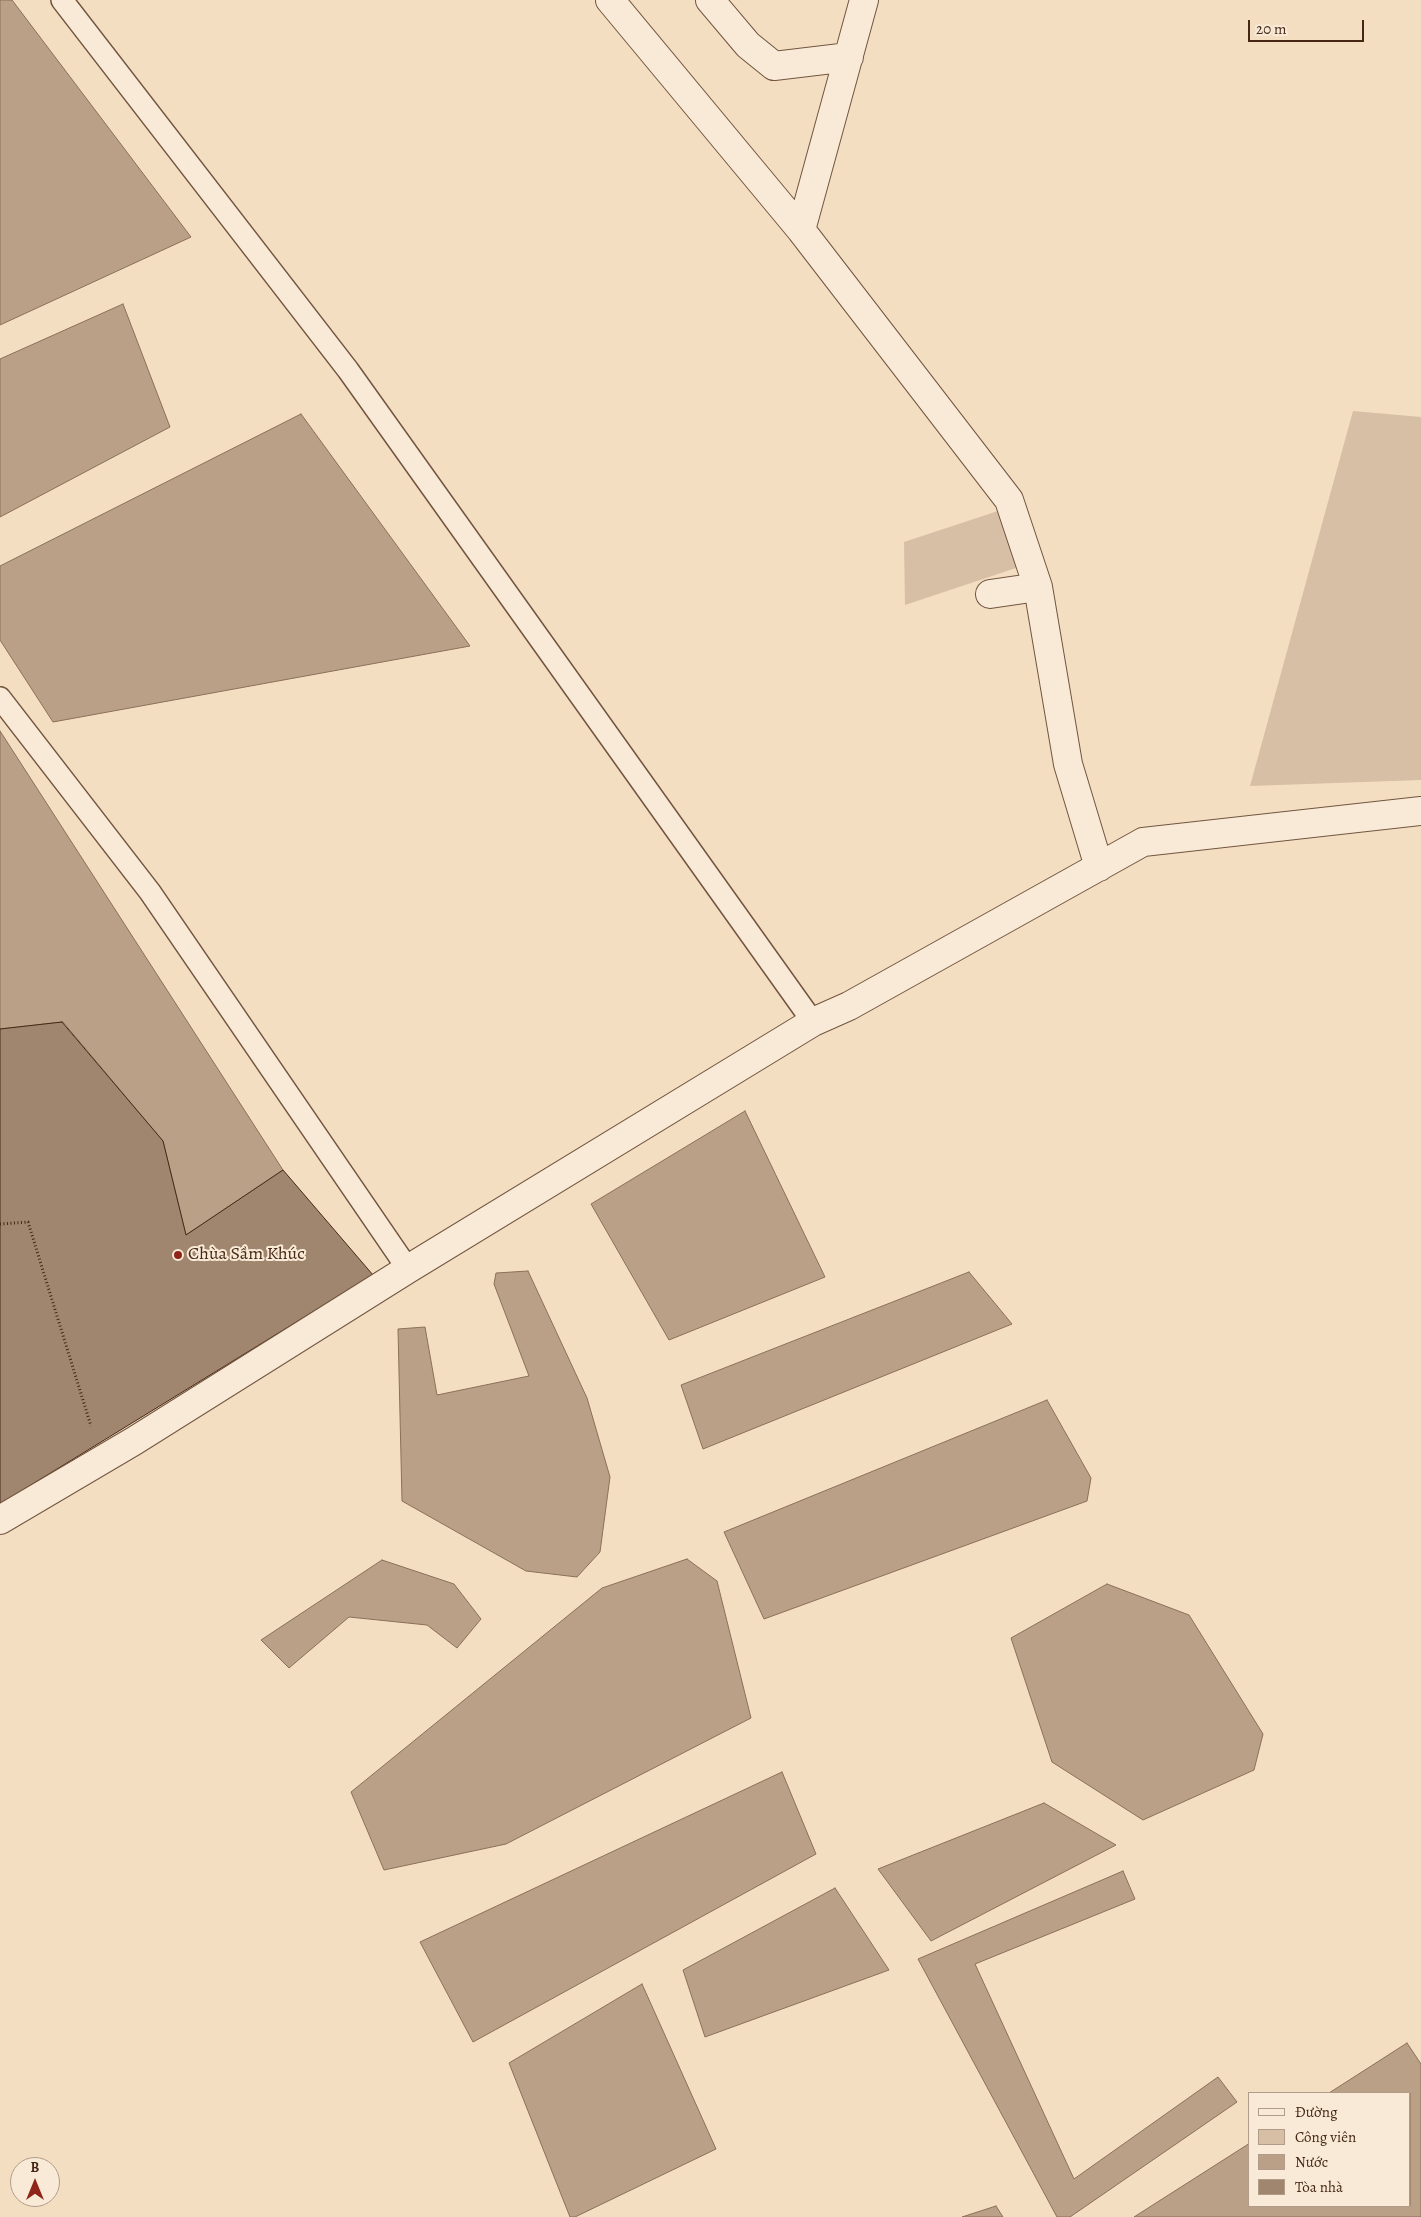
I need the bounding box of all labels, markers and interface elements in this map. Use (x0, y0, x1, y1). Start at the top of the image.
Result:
scale bar (1251, 10, 1367, 42)
text: 20 m (1256, 19, 1287, 39)
place label: Chùa Sầm Khúc (188, 1244, 305, 1266)
marker: Chùa Sầm Khúc (172, 1249, 184, 1261)
legend (1248, 2092, 1411, 2207)
text: Đường (1295, 2102, 1337, 2122)
text: Công viên (1295, 2127, 1356, 2147)
text: Nước (1295, 2152, 1328, 2172)
north arrow (10, 2157, 60, 2207)
text: B (31, 2158, 39, 2177)
text: Tòa nhà (1295, 2177, 1343, 2197)

